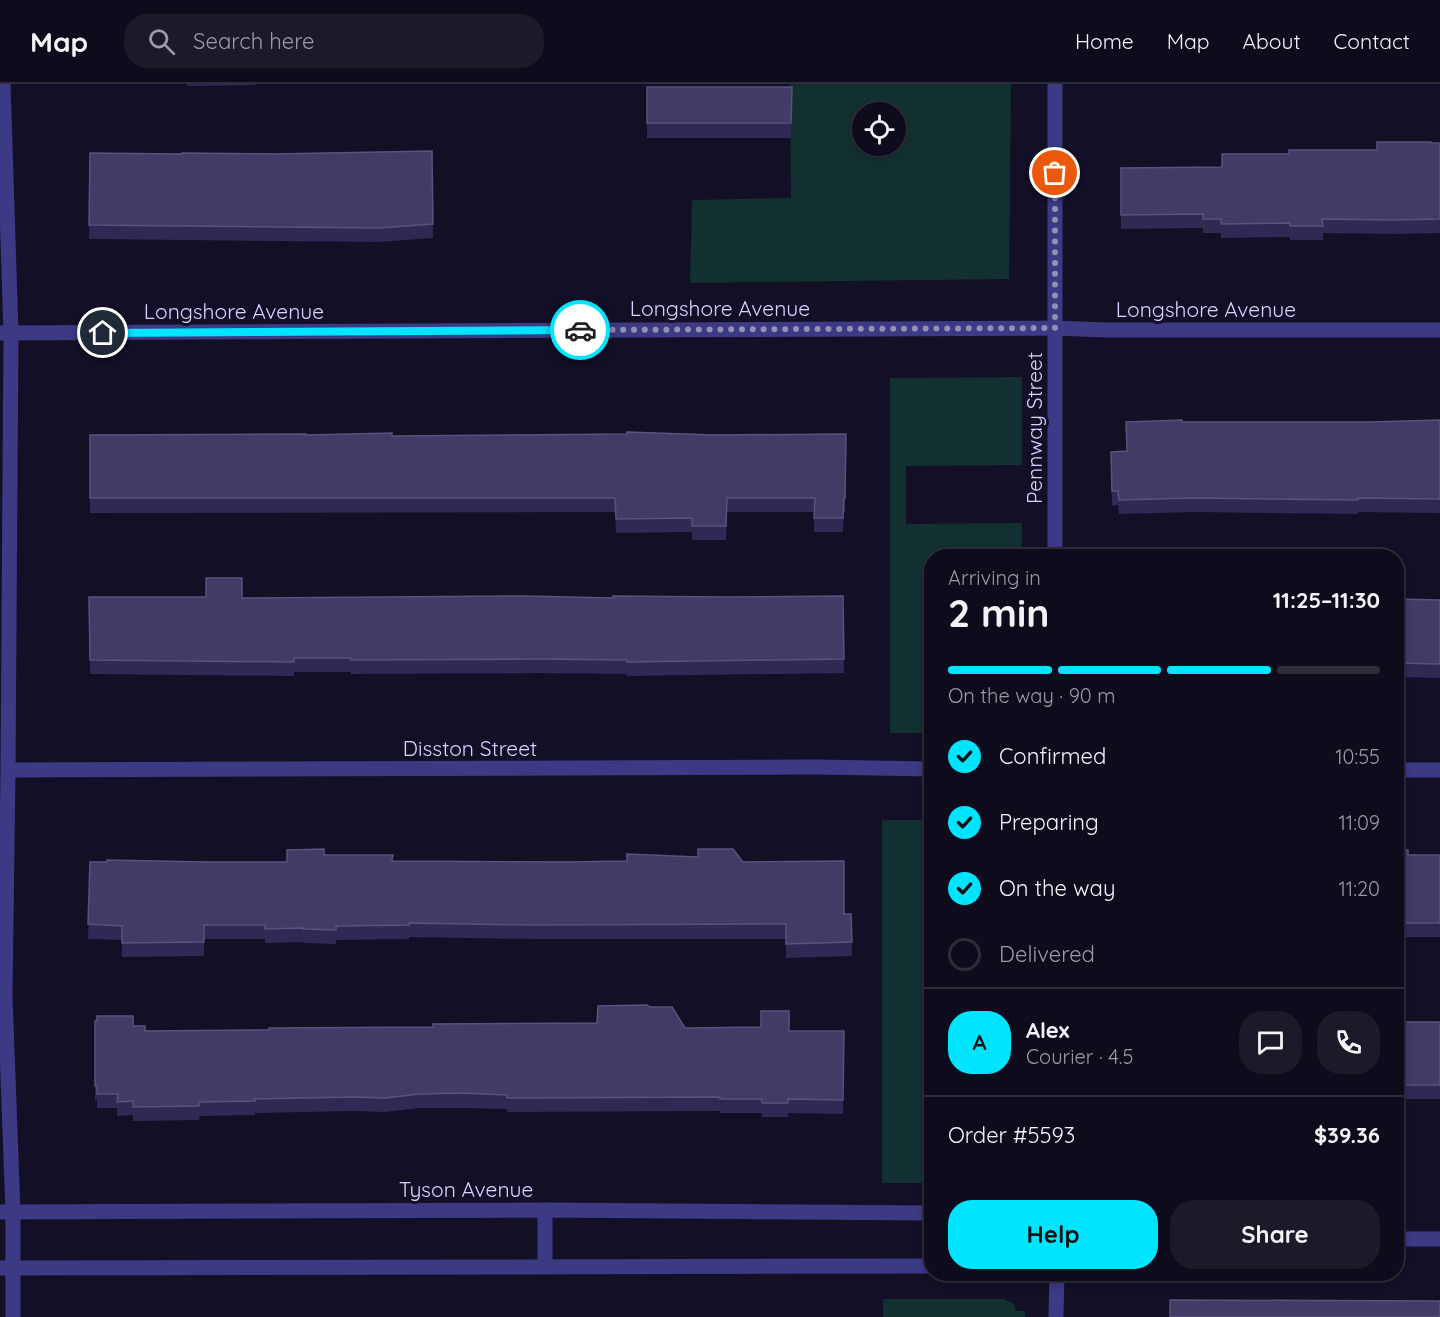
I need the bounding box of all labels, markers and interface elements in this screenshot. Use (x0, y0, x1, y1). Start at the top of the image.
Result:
search box (124, 14, 544, 68)
text: Map (30, 24, 88, 59)
icon: search (145, 25, 178, 58)
text: Search here (193, 27, 315, 55)
text: Home (1075, 28, 1134, 54)
text: Map (1167, 28, 1210, 54)
text: About (1243, 28, 1301, 54)
text: Contact (1334, 28, 1410, 54)
map controls (852, 102, 906, 156)
button: locate (852, 102, 906, 156)
pin (1029, 147, 1080, 198)
icon: bag (1038, 156, 1071, 189)
street label: Longshore Avenue (630, 295, 810, 321)
street label: Longshore Avenue (1116, 296, 1296, 322)
street label: Longshore Avenue (144, 298, 324, 324)
courier (550, 300, 610, 360)
pin (77, 307, 128, 358)
icon: car (564, 314, 597, 347)
icon: home (86, 316, 119, 349)
street label: Pennway Street (1021, 352, 1047, 504)
text: Arriving in (948, 565, 1041, 590)
text: 11:25–11:30 (1273, 586, 1380, 614)
text: 2 min (948, 588, 1050, 637)
text: On the way · 90 m (948, 683, 1115, 708)
street label: Disston Street (403, 735, 537, 761)
icon: check (948, 740, 981, 773)
text: Confirmed (999, 742, 1106, 770)
text: 10:55 (1335, 744, 1380, 769)
icon: check (948, 806, 981, 839)
text: Preparing (999, 808, 1099, 836)
text: 11:09 (1338, 810, 1380, 835)
icon: check (948, 872, 981, 905)
text: On the way (999, 874, 1115, 902)
text: 11:20 (1338, 876, 1380, 901)
text: Delivered (999, 940, 1095, 968)
button: chat (1239, 1011, 1302, 1074)
button: phone (1317, 1011, 1380, 1074)
text: Alex (1026, 1016, 1069, 1044)
text: A (972, 1028, 987, 1056)
text: Courier · 4.5 (1026, 1044, 1133, 1069)
text: Order #5593 (948, 1121, 1075, 1149)
text: $39.36 (1314, 1121, 1380, 1149)
street label: Tyson Avenue (399, 1176, 533, 1202)
button: Help (948, 1200, 1158, 1269)
button: Share (1170, 1200, 1380, 1269)

